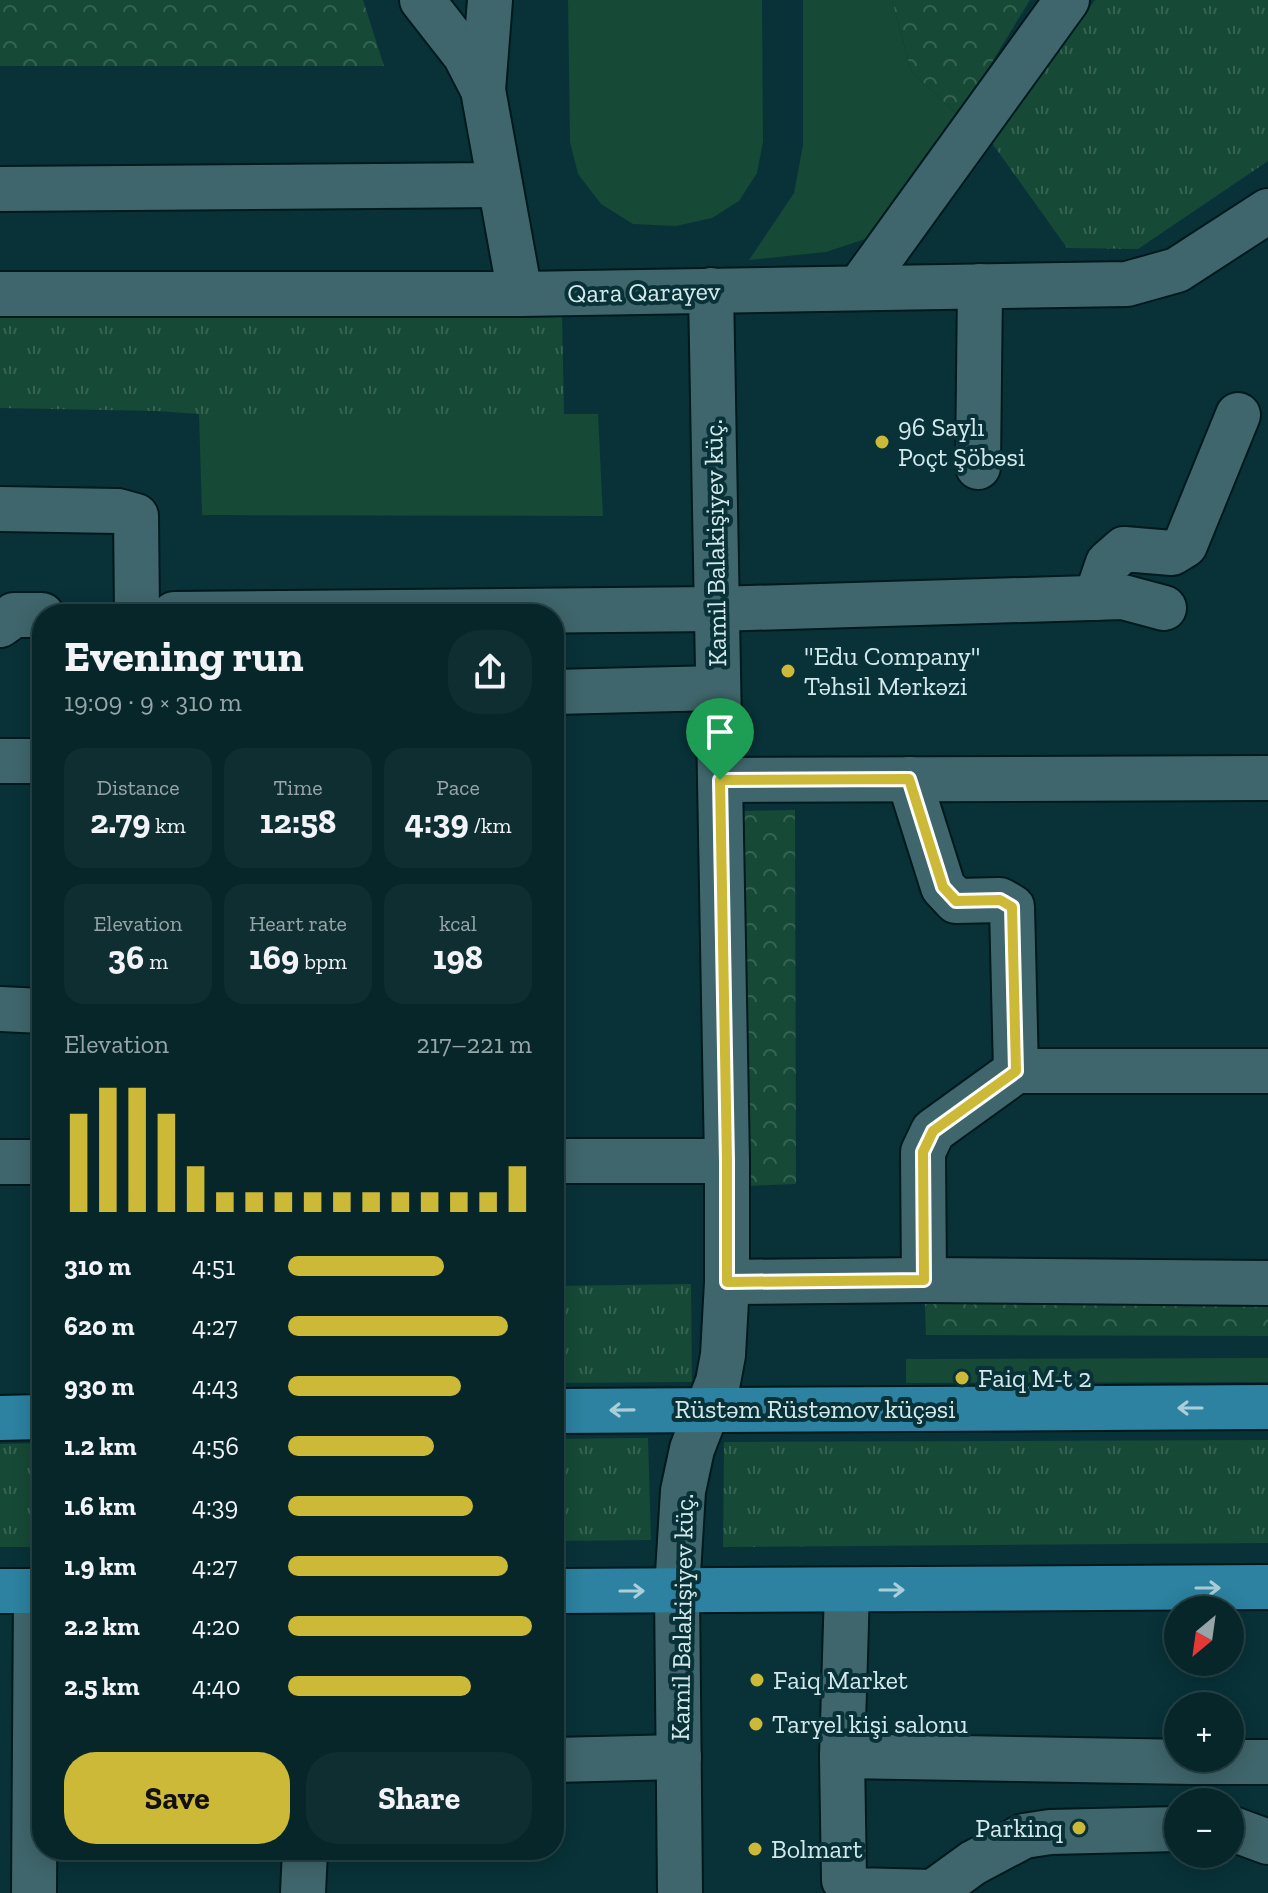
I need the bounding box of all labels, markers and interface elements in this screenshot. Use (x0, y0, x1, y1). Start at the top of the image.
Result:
street label: Qara Qarayev (567, 275, 721, 309)
place label: 96 Saylı Poçt Şöbəsi (898, 411, 1025, 473)
street label: Kamil Balakişiyev küç. (697, 419, 733, 667)
marker: 96 Saylı Poçt Şöbəsi (873, 433, 891, 451)
text: Evening run (64, 629, 304, 682)
button: share (448, 630, 532, 714)
place label: "Edu Company" Təhsil Mərkəzi (804, 640, 980, 702)
marker: "Edu Company" Təhsil Mərkəzi (779, 662, 797, 680)
text: 19:09 · 9 × 310 m (64, 686, 242, 718)
pin (686, 698, 754, 780)
icon: arrive (698, 710, 742, 754)
text: Distance (96, 774, 180, 801)
text: Time (273, 774, 323, 801)
text: Pace (436, 774, 480, 801)
text: 2.79 (90, 801, 150, 842)
text: 12:58 (260, 801, 336, 842)
text: 4:39 (404, 801, 469, 842)
text: km (150, 812, 186, 839)
text: /km (469, 812, 512, 839)
text: Elevation (94, 910, 182, 937)
text: Heart rate (249, 910, 347, 937)
text: kcal (439, 910, 477, 937)
text: 36 (108, 937, 144, 978)
text: 169 (249, 937, 299, 978)
text: 198 (433, 937, 483, 978)
text: m (144, 948, 168, 975)
text: bpm (299, 948, 347, 975)
text: Elevation (64, 1028, 169, 1060)
text: 217–221 m (416, 1028, 532, 1060)
text: 310 m (64, 1250, 131, 1282)
text: 4:51 (192, 1250, 235, 1282)
text: 620 m (64, 1310, 135, 1342)
text: 4:27 (192, 1310, 237, 1342)
place label: Faiq M-t 2 (978, 1362, 1092, 1394)
marker: Faiq M-t 2 (953, 1369, 971, 1387)
text: 930 m (64, 1370, 134, 1402)
text: 4:43 (192, 1370, 239, 1402)
street label: Rüstəm Rüstəmov küçəsi (674, 1393, 956, 1425)
one-way arrow (1177, 1400, 1204, 1416)
one-way arrow (609, 1402, 636, 1418)
text: 1.2 km (64, 1430, 136, 1462)
text: 4:56 (192, 1430, 239, 1462)
text: 1.6 km (64, 1490, 136, 1522)
text: 4:39 (192, 1490, 238, 1522)
street label: Kamil Balakişiyev küç. (664, 1493, 700, 1741)
text: 1.9 km (64, 1550, 136, 1582)
text: 4:27 (192, 1550, 237, 1582)
one-way arrow (1194, 1580, 1221, 1596)
one-way arrow (878, 1582, 905, 1598)
one-way arrow (618, 1583, 645, 1599)
north arrow (1164, 1596, 1244, 1676)
map controls (1164, 1596, 1244, 1868)
text: 2.2 km (64, 1610, 140, 1642)
text: 4:20 (192, 1610, 240, 1642)
place label: Faiq Market (773, 1664, 908, 1696)
text: 2.5 km (64, 1670, 139, 1702)
text: 4:40 (192, 1670, 241, 1702)
marker: Faiq Market (748, 1671, 766, 1689)
button: + (1164, 1692, 1244, 1772)
place label: Taryel kişi salonu (772, 1708, 968, 1740)
marker: Taryel kişi salonu (747, 1715, 765, 1733)
button: Save (64, 1752, 290, 1844)
button: Share (306, 1752, 532, 1844)
button: − (1164, 1788, 1244, 1868)
place label: Parkinq (975, 1812, 1063, 1844)
marker: Parkinq (1070, 1819, 1088, 1837)
place label: Bolmart (771, 1833, 863, 1865)
marker: Bolmart (746, 1840, 764, 1858)

